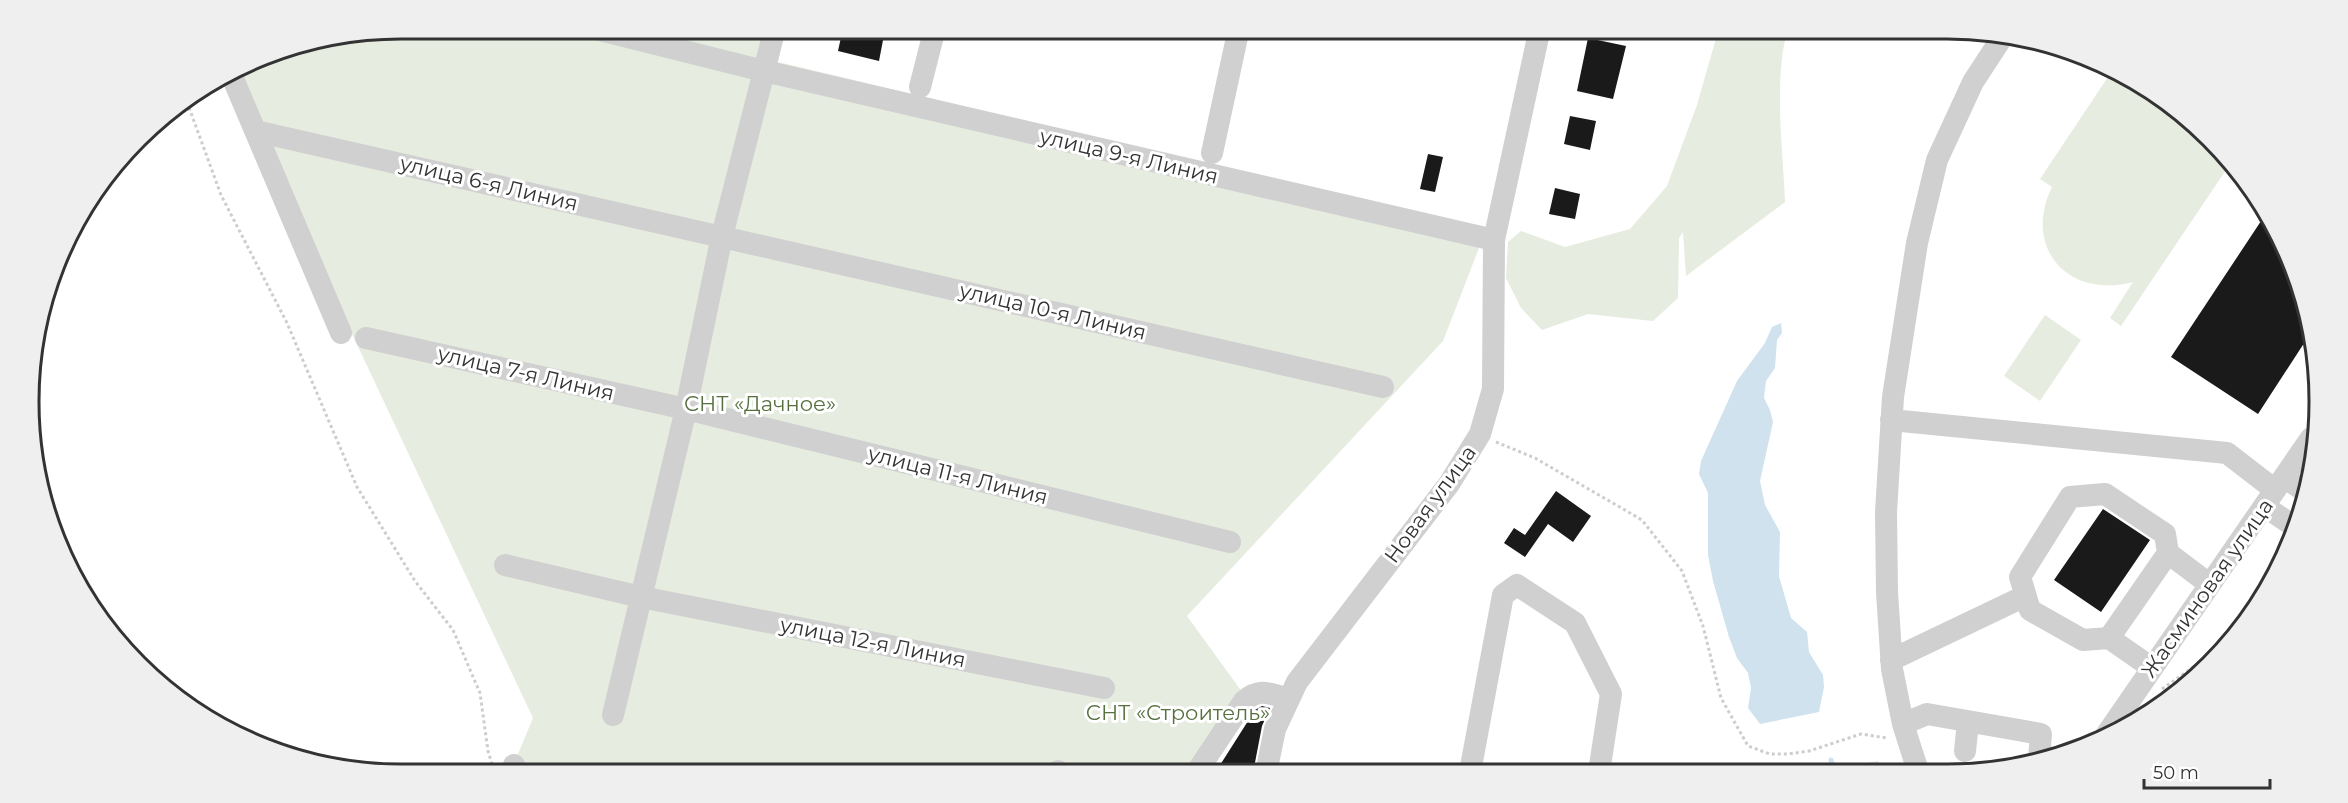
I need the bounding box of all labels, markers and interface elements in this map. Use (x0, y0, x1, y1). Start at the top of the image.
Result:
street label: улица 9-я Линия (1037, 123, 1221, 189)
street label: улица 6-я Линия (397, 150, 580, 216)
street label: улица 10-я Линия (956, 277, 1149, 345)
street label: улица 7-я Линия (434, 340, 617, 405)
park label: СНТ «Дачное» (684, 391, 836, 416)
street label: улица 11-я Линия (865, 440, 1050, 509)
street label: Новая улица (1379, 440, 1481, 568)
street label: Жасминовая улица (2136, 494, 2278, 682)
street label: улица 12-я Линия (777, 612, 968, 672)
park label: СНТ «Строитель» (1086, 700, 1270, 725)
scale bar (2144, 752, 2270, 790)
text: 50 m (2153, 762, 2199, 784)

